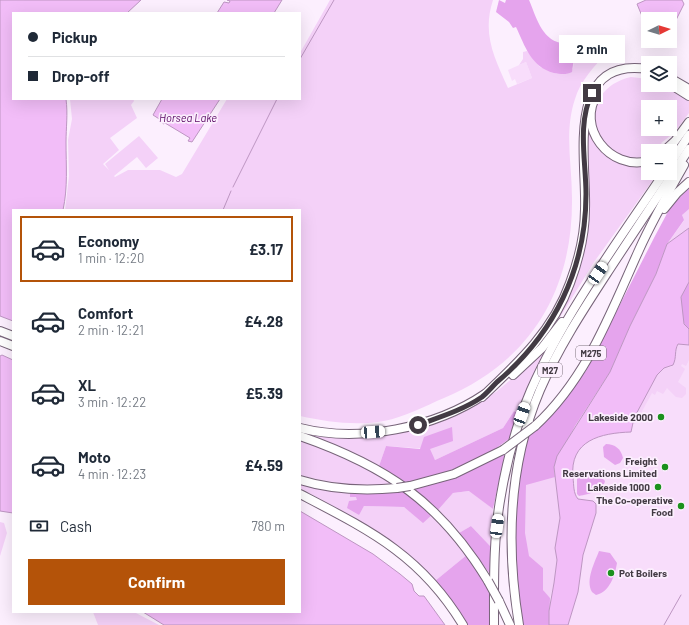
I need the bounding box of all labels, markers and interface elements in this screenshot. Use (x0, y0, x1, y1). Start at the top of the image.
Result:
north arrow (641, 12, 677, 48)
map controls (641, 12, 677, 180)
text: Pickup (52, 28, 98, 46)
callout: 2 min (559, 35, 625, 63)
text: 2 min (576, 41, 608, 57)
button: layers (641, 56, 677, 92)
text: Drop-off (52, 67, 110, 85)
route end (583, 84, 601, 102)
button: + (641, 100, 677, 136)
water label: Horsea Lake (159, 111, 217, 124)
button: − (641, 144, 677, 180)
icon: car (30, 231, 66, 267)
text: Economy (78, 232, 139, 250)
text: £3.17 (249, 240, 283, 258)
text: 1 min · 12:20 (78, 250, 144, 266)
car (586, 260, 610, 286)
icon: car (30, 303, 66, 339)
text: Comfort (78, 304, 133, 322)
text: £4.28 (244, 312, 283, 330)
text: 2 min · 12:21 (78, 322, 144, 338)
road number: M275 (576, 346, 606, 360)
road number: M27 (538, 363, 562, 377)
icon: car (30, 375, 66, 411)
text: XL (78, 376, 96, 394)
text: £5.39 (246, 384, 283, 402)
text: 3 min · 12:22 (78, 394, 146, 410)
car (512, 401, 532, 427)
place label: Lakeside 2000 (588, 411, 653, 423)
marker: Lakeside 2000 (656, 412, 666, 422)
route start (409, 416, 427, 434)
car (361, 425, 385, 439)
icon: car (30, 447, 66, 483)
text: Moto (78, 448, 111, 466)
place label: Freight Reservations Limited (563, 455, 657, 479)
text: £4.59 (245, 456, 283, 474)
marker: Freight Reservations Limited (660, 462, 670, 472)
text: 4 min · 12:23 (78, 466, 146, 482)
place label: Lakeside 1000 (587, 481, 650, 493)
marker: Lakeside 1000 (653, 482, 663, 492)
place label: The Co-operative Food (596, 494, 674, 518)
marker: The Co-operative Food (676, 501, 686, 511)
car (489, 513, 505, 539)
icon: cash (28, 515, 50, 537)
text: Cash (60, 517, 92, 535)
text: 780 m (251, 518, 285, 534)
button: Confirm (28, 559, 285, 605)
place label: Pot Boilers (619, 567, 667, 579)
marker: Pot Boilers (606, 568, 616, 578)

